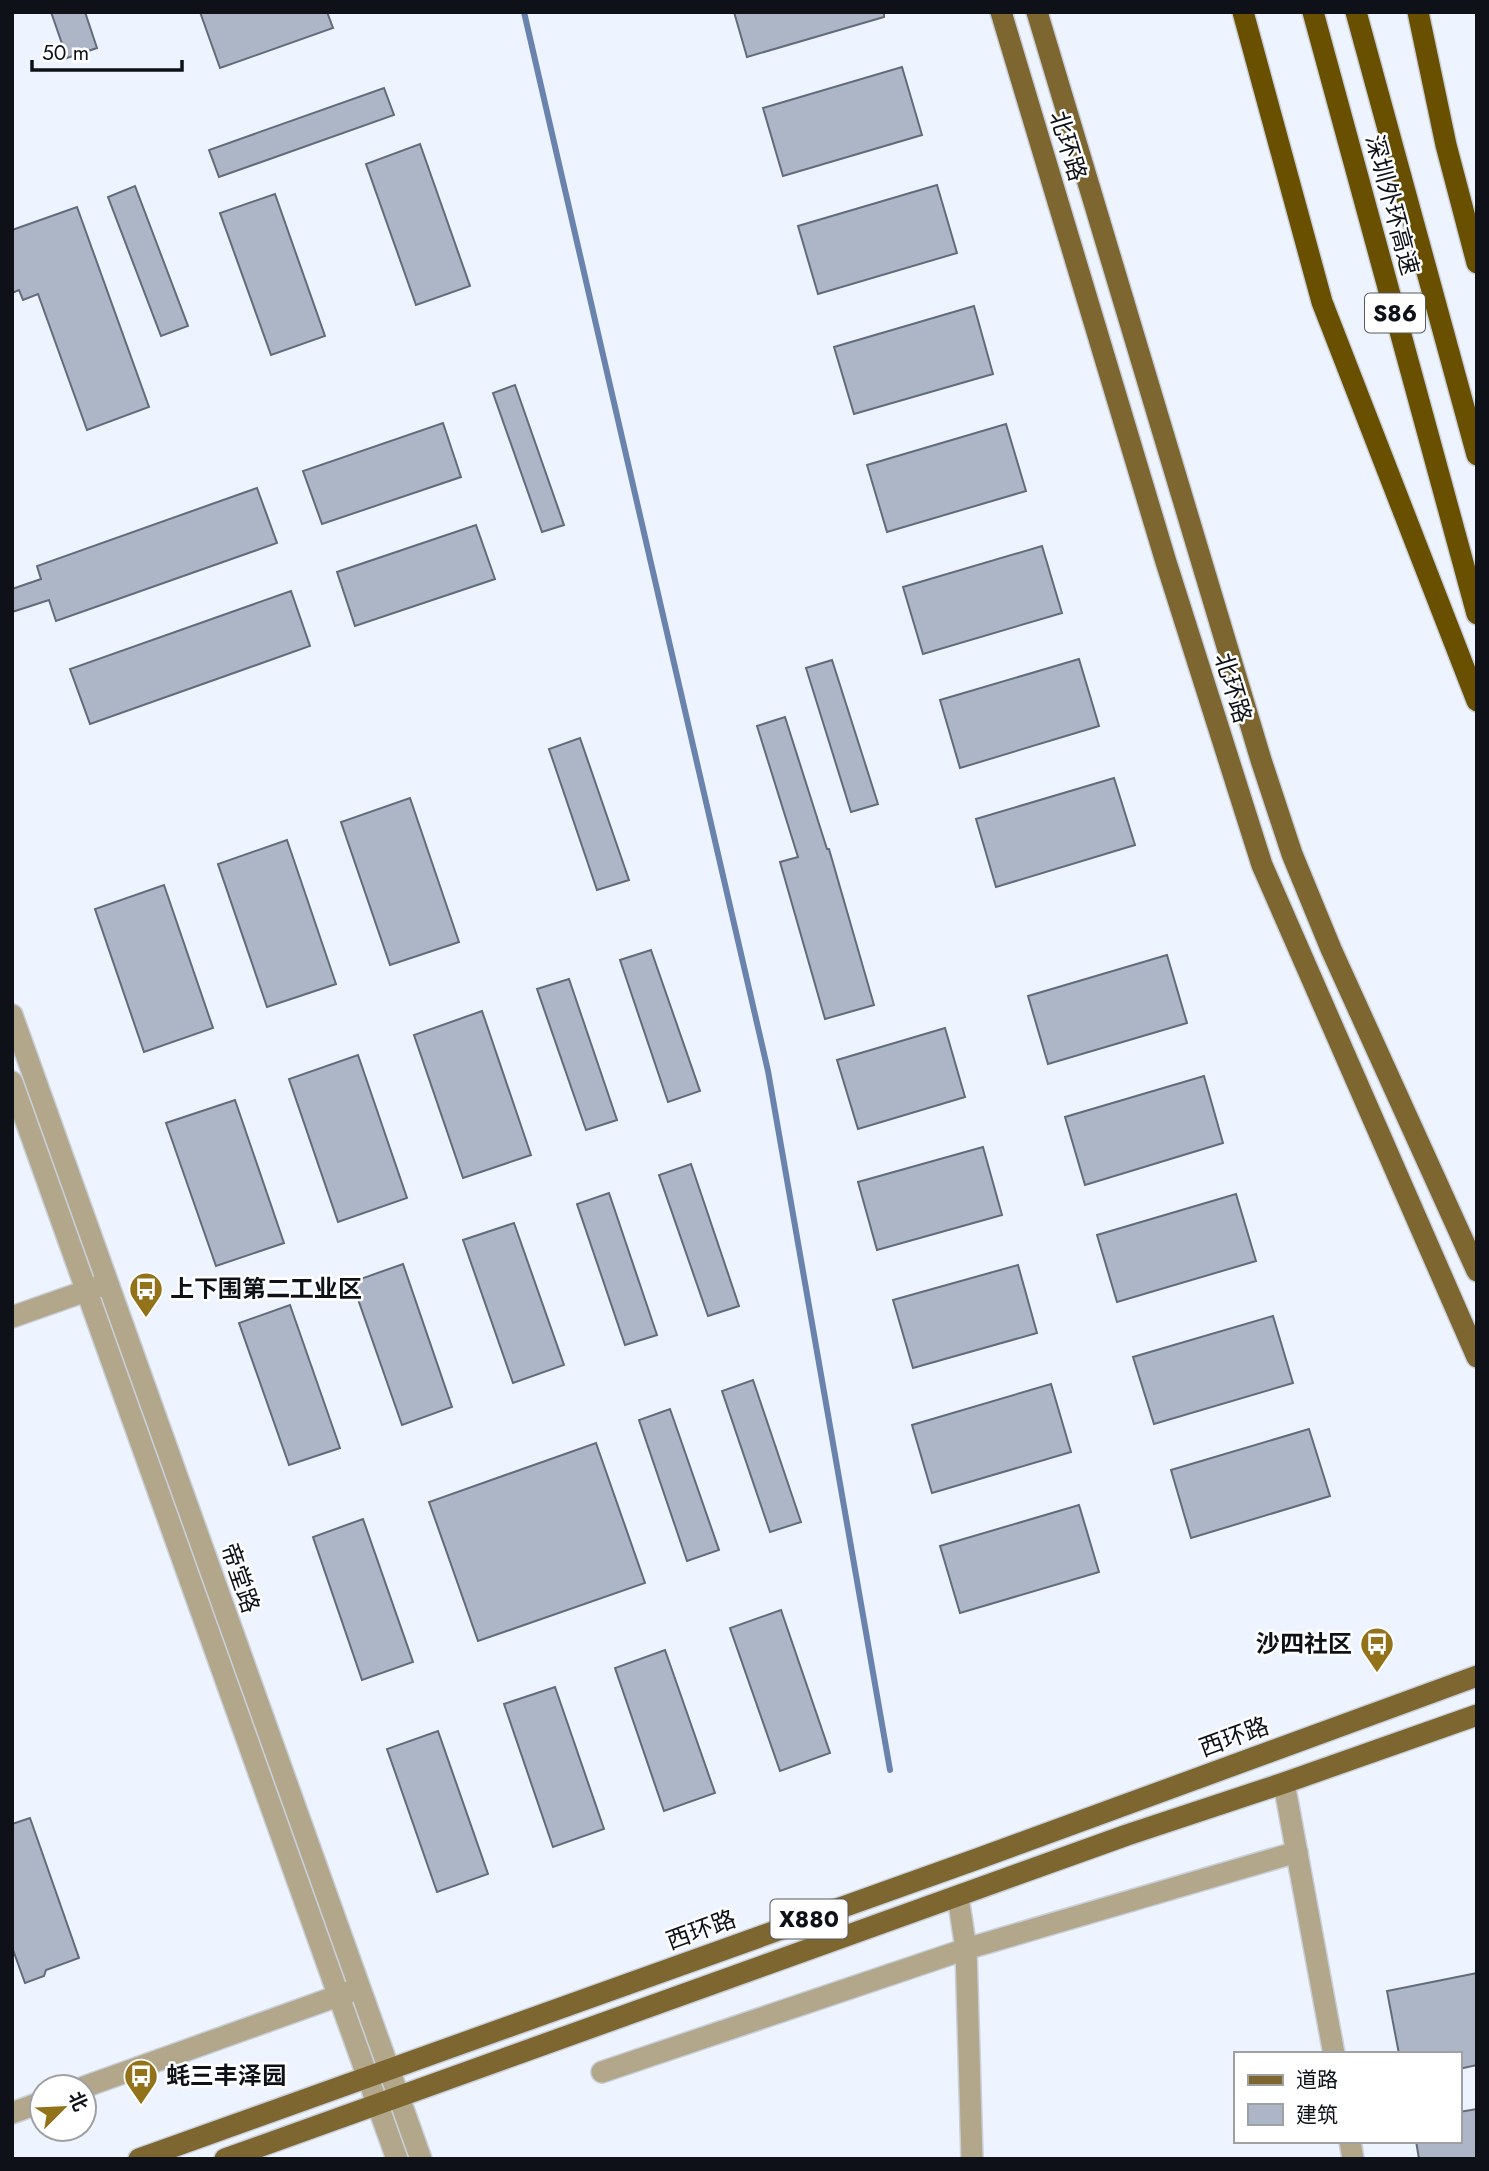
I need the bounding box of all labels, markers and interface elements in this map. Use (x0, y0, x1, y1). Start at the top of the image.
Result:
scale bar (32, 28, 182, 72)
text: 50 m (42, 38, 89, 68)
street label: 北环路 (1041, 106, 1096, 185)
street label: 深圳外环高速 (1357, 131, 1428, 279)
road number: S86 (1365, 294, 1425, 332)
street label: 北环路 (1206, 648, 1261, 727)
bus stop icon: 上下围第二工业区 (127, 1270, 165, 1319)
place label: 上下围第二工业区 (170, 1271, 362, 1306)
street label: 帝堂路 (212, 1538, 269, 1618)
bus stop icon: 沙四社区 (1358, 1625, 1396, 1674)
place label: 沙四社区 (1256, 1626, 1352, 1661)
street label: 西环路 (1194, 1708, 1274, 1765)
road number: X880 (770, 1900, 848, 1938)
street label: 西环路 (661, 1901, 741, 1958)
legend (1234, 2052, 1461, 2143)
bus stop icon: 蚝三丰泽园 (122, 2057, 160, 2106)
place label: 蚝三丰泽园 (166, 2058, 286, 2093)
text: 道路 (1296, 2065, 1338, 2095)
north arrow (28, 2073, 98, 2143)
text: 北 (62, 2087, 94, 2115)
text: 建筑 (1296, 2100, 1338, 2130)

